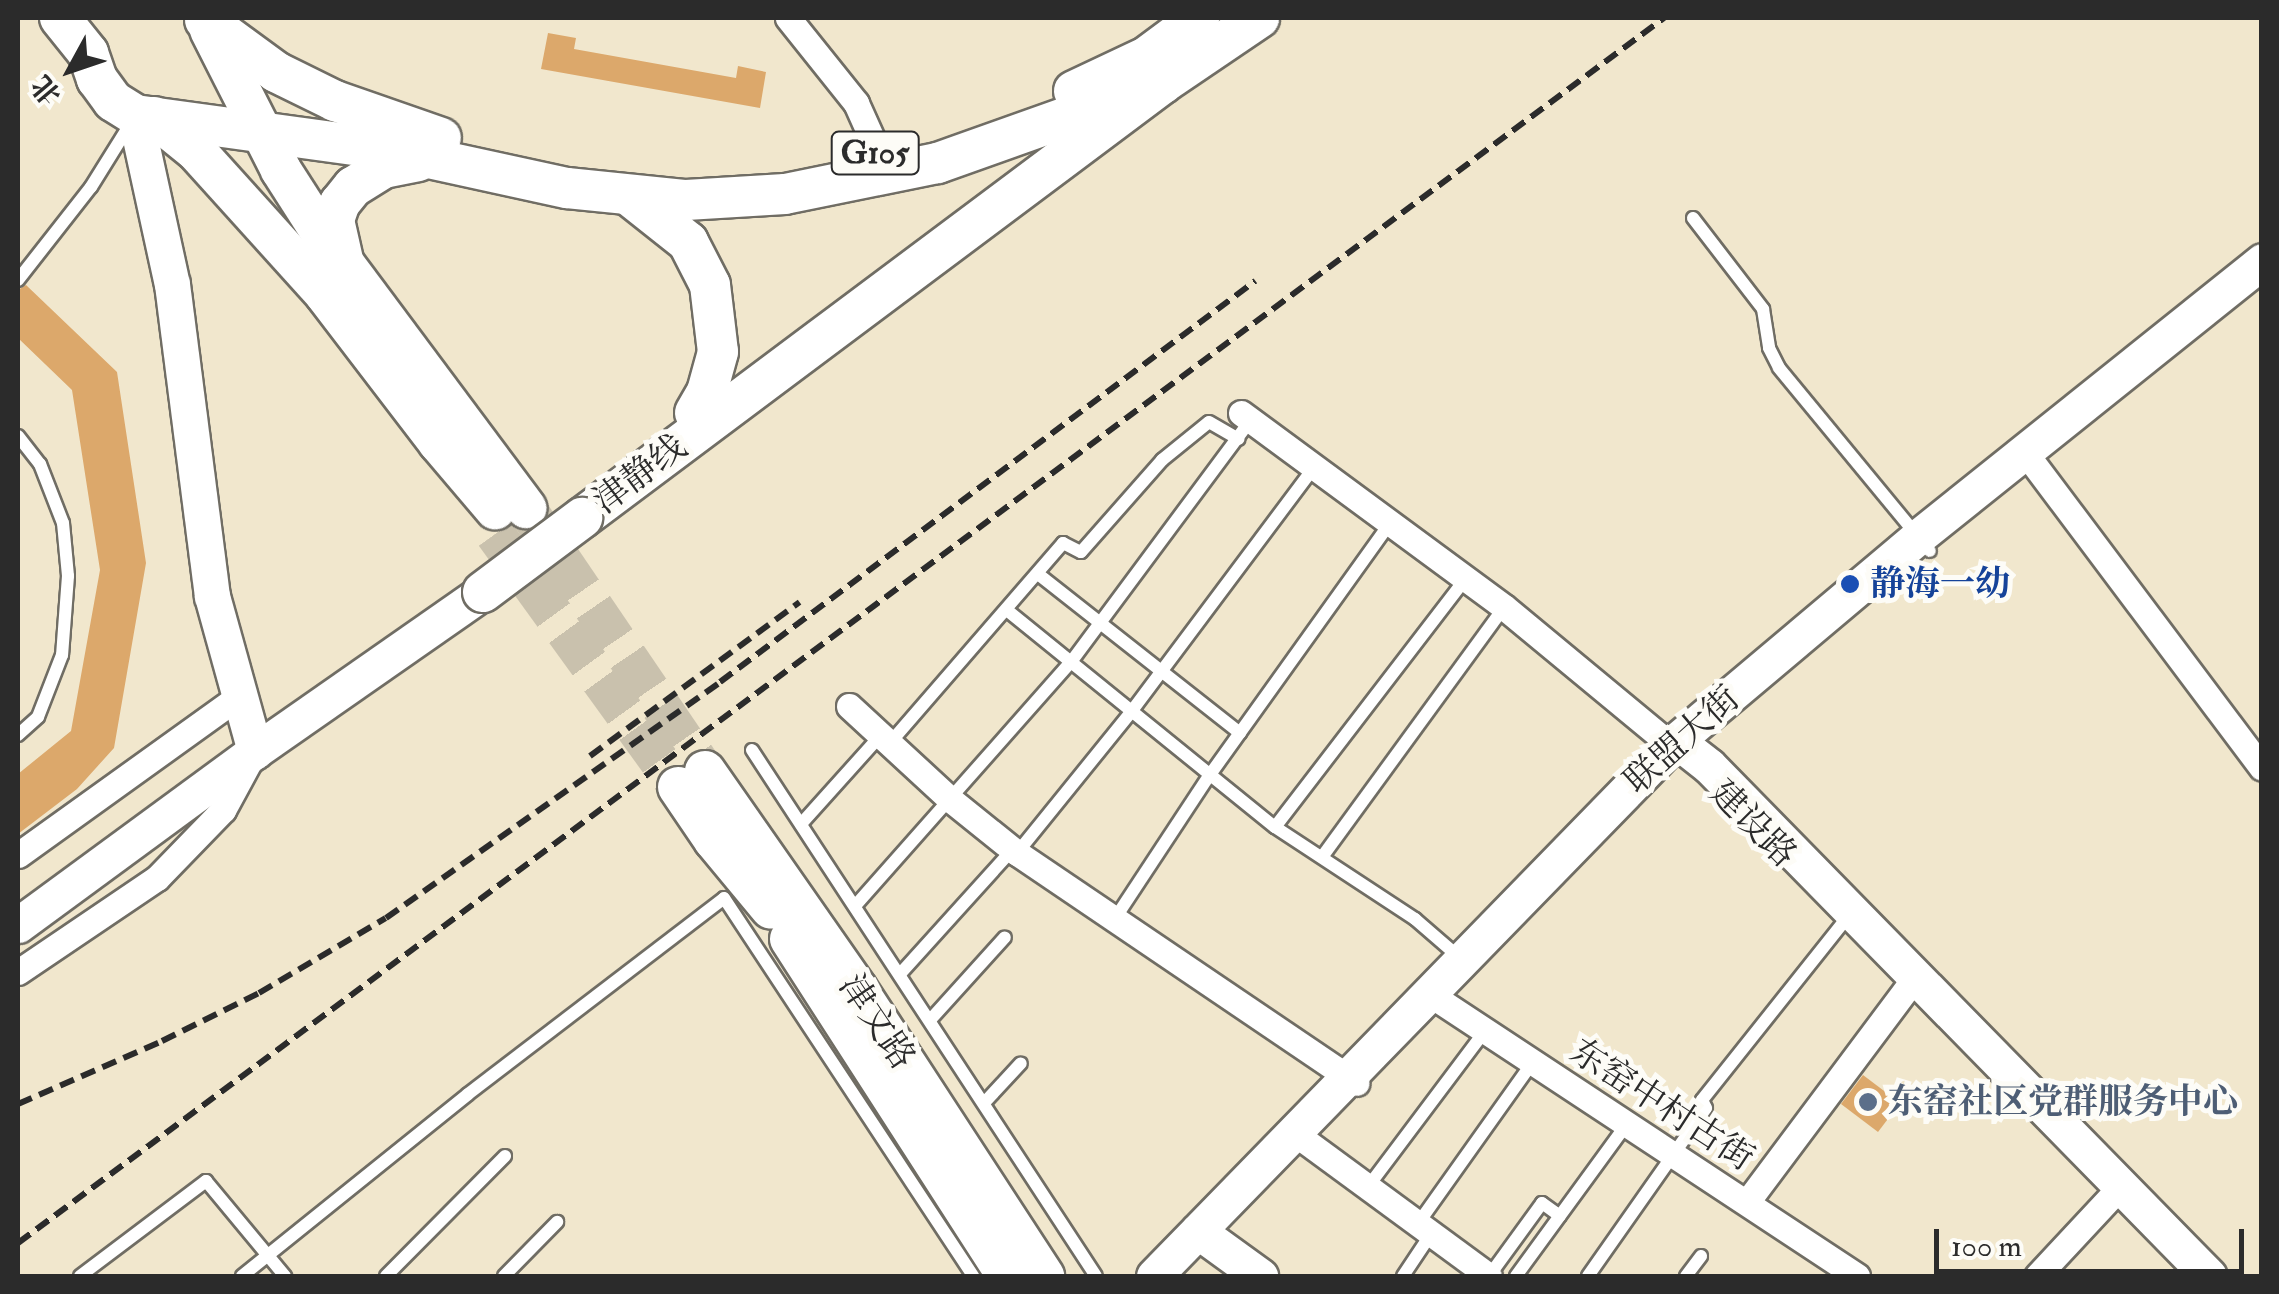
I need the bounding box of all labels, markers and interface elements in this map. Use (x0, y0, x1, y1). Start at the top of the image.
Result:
north arrow (20, 20, 120, 120)
text: 北 (24, 68, 69, 112)
road number: G105 (830, 126, 920, 180)
street label: 津静线 (585, 426, 695, 522)
place label: 静海一幼 (1870, 563, 2010, 605)
marker: 静海一幼 (1839, 573, 1861, 595)
street label: 联盟大街 (1616, 678, 1748, 802)
street label: 建设路 (1701, 772, 1805, 876)
street label: 津文路 (830, 967, 924, 1077)
street label: 东窑中村古街 (1563, 1030, 1761, 1180)
place label: 东窑社区党群服务中心 (1888, 1081, 2238, 1123)
marker: 东窑社区党群服务中心 (1857, 1091, 1879, 1113)
scale bar (1939, 1209, 2249, 1271)
text: 100 m (1951, 1228, 2022, 1265)

